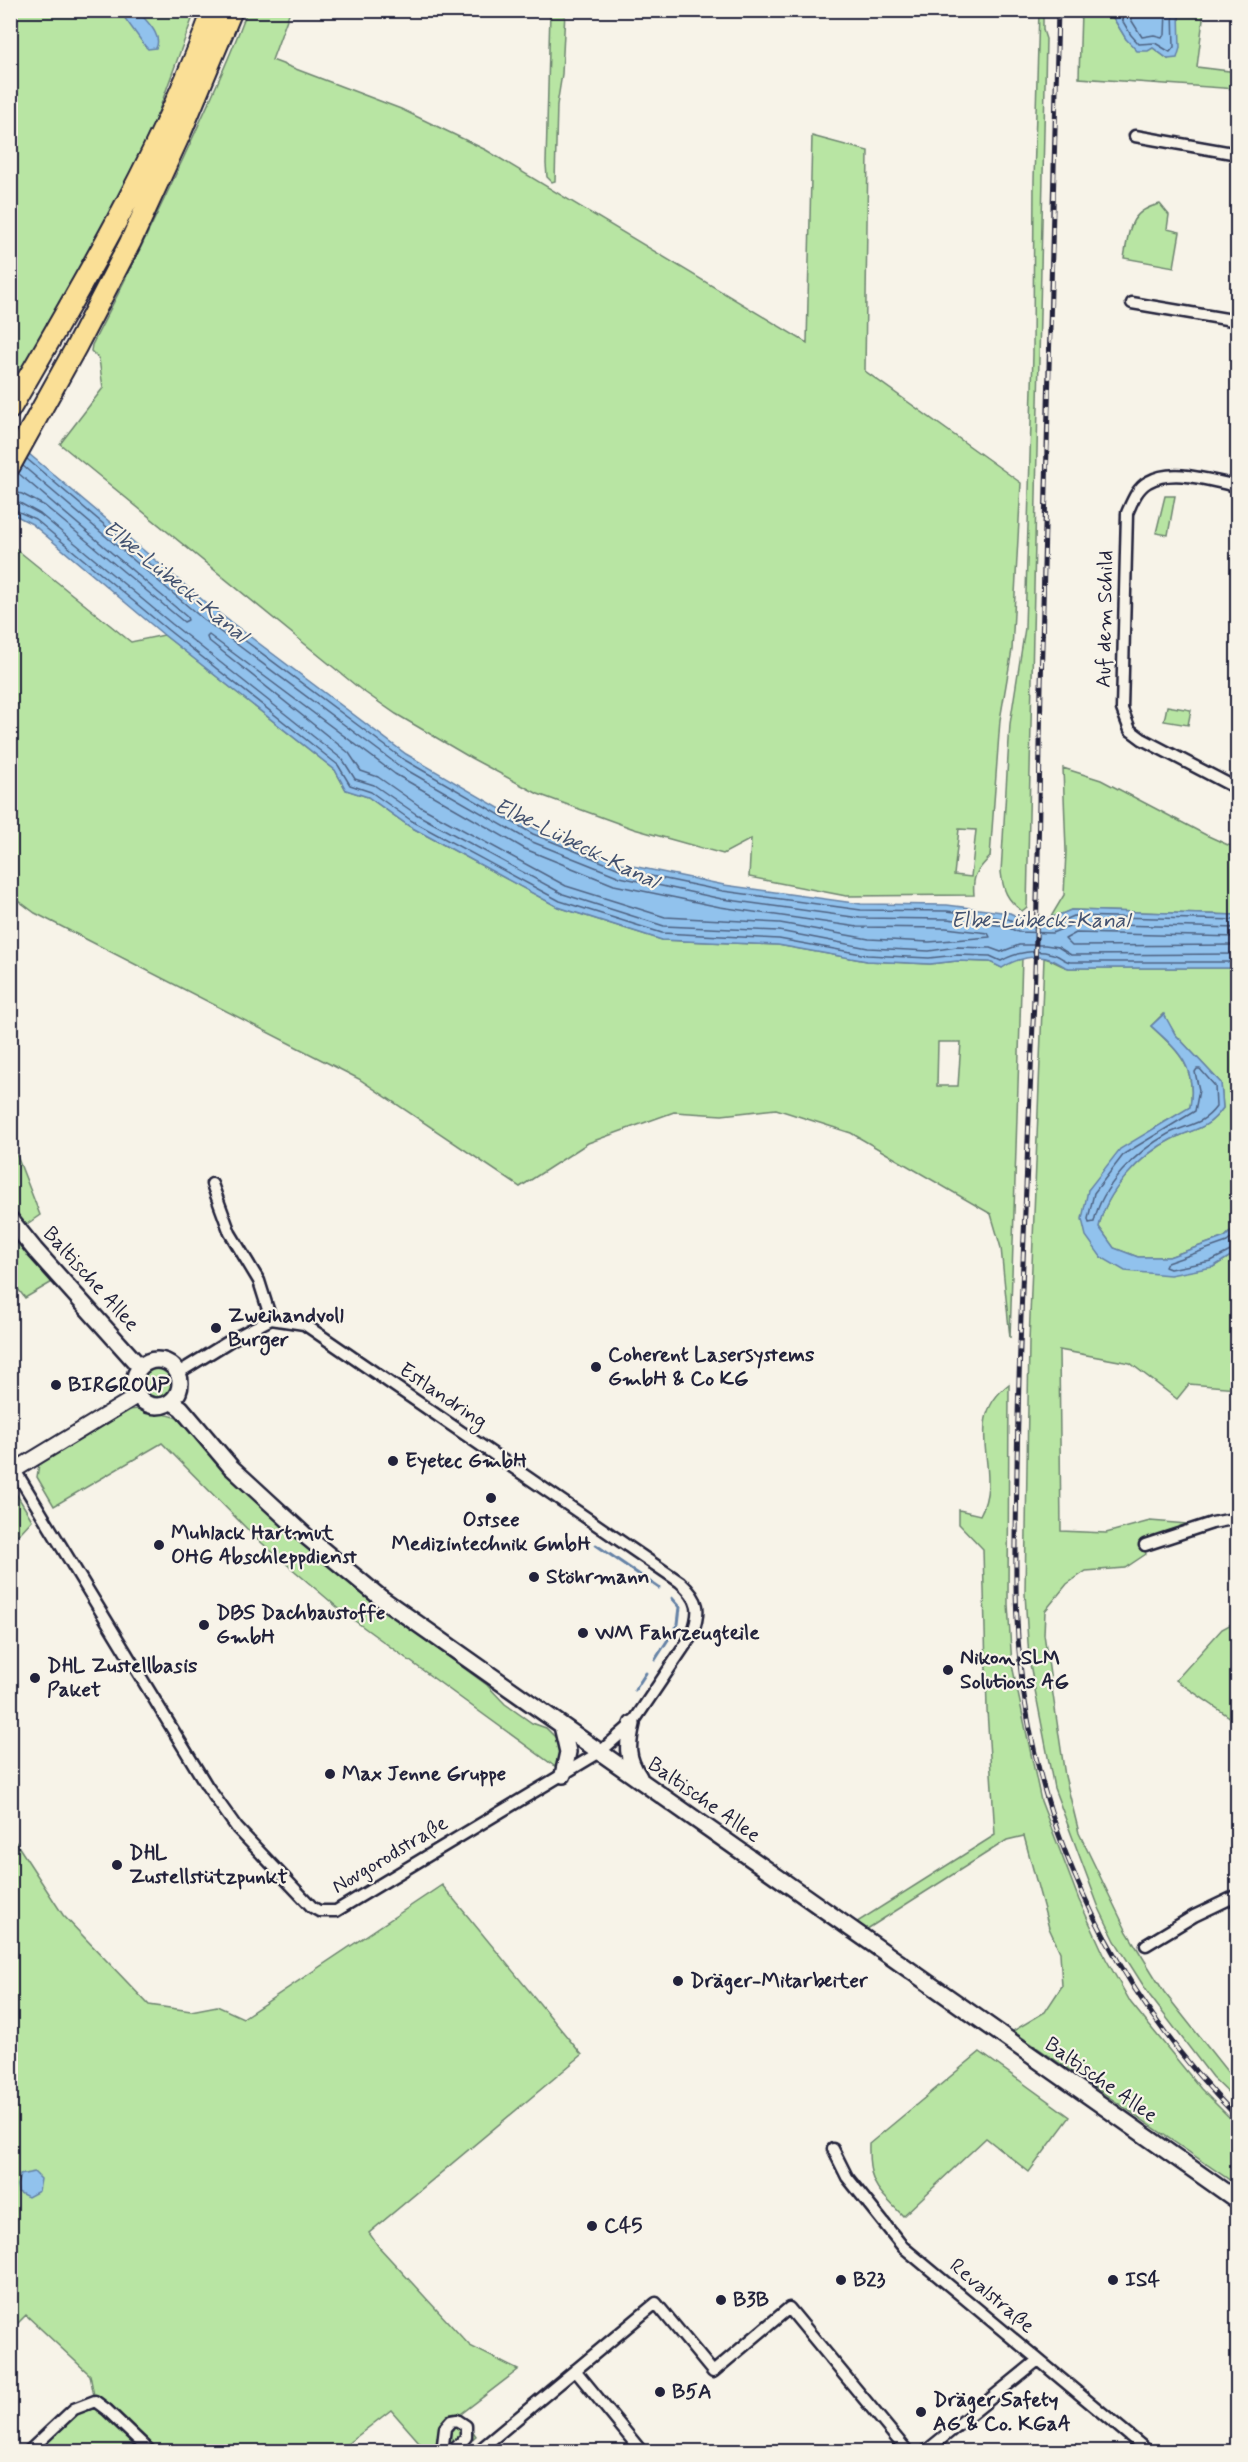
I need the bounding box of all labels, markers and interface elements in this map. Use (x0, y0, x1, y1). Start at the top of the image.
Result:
water label: Elbe-Lübeck-Kanal (97, 515, 255, 651)
street label: Auf dem Schild (1090, 550, 1120, 688)
water label: Elbe-Lübeck-Kanal (489, 792, 665, 897)
water label: Elbe-Lübeck-Kanal (950, 907, 1132, 935)
street label: Baltische Allee (36, 1221, 146, 1337)
place label: Zweihandvoll Burger (228, 1302, 344, 1356)
marker: Zweihandvoll Burger (209, 1321, 223, 1335)
place label: Coherent Lasersystems GmbH & Co KG (608, 1341, 815, 1393)
street label: Estlandring (393, 1356, 493, 1437)
marker: Coherent Lasersystems GmbH & Co KG (589, 1360, 603, 1374)
place label: BIRGROUP (68, 1371, 170, 1399)
marker: BIRGROUP (49, 1378, 63, 1392)
place label: Eyetec GmbH (405, 1447, 527, 1475)
marker: Eyetec GmbH (386, 1454, 400, 1468)
marker: Ostsee Medizintechnik GmbH (484, 1491, 498, 1505)
place label: Ostsee Medizintechnik GmbH (391, 1506, 591, 1558)
place label: Muhlack Hartmut OHG Abschleppdienst (171, 1519, 357, 1571)
marker: Muhlack Hartmut OHG Abschleppdienst (152, 1538, 166, 1552)
place label: Stöhrmann (546, 1563, 650, 1591)
marker: Stöhrmann (527, 1570, 541, 1584)
place label: DBS Dachbaustoffe GmbH (216, 1599, 386, 1651)
marker: DBS Dachbaustoffe GmbH (197, 1618, 211, 1632)
place label: WM Fahrzeugteile (594, 1619, 760, 1647)
marker: WM Fahrzeugteile (576, 1626, 590, 1640)
place label: Nikon SLM Solutions AG (960, 1644, 1069, 1696)
place label: DHL Zustellbasis Paket (47, 1652, 198, 1704)
marker: Nikon SLM Solutions AG (941, 1663, 955, 1677)
marker: DHL Zustellbasis Paket (28, 1671, 42, 1685)
street label: Baltische Allee (642, 1751, 766, 1849)
place label: Max Jenne Gruppe (342, 1760, 506, 1788)
marker: Max Jenne Gruppe (323, 1767, 337, 1781)
street label: Novgorodstraße (327, 1809, 453, 1901)
place label: DHL Zustellstützpunkt (129, 1839, 288, 1891)
marker: DHL Zustellstützpunkt (110, 1858, 124, 1872)
place label: Dräger-Mitarbeiter (690, 1967, 869, 1995)
marker: Dräger-Mitarbeiter (671, 1974, 685, 1988)
street label: Baltische Allee (1039, 2031, 1163, 2129)
place label: C45 (604, 2212, 642, 2240)
marker: C45 (585, 2219, 599, 2233)
street label: Revalstraße (943, 2252, 1041, 2340)
place label: B23 (853, 2266, 886, 2294)
place label: IS4 (1125, 2266, 1161, 2294)
marker: B23 (834, 2273, 848, 2287)
marker: IS4 (1106, 2273, 1120, 2287)
place label: B3B (733, 2286, 769, 2314)
marker: B3B (714, 2293, 728, 2307)
place label: B5A (672, 2378, 712, 2406)
marker: B5A (653, 2385, 667, 2399)
place label: Dräger Safety AG & Co. KGaA (933, 2386, 1071, 2438)
marker: Dräger Safety AG & Co. KGaA (914, 2405, 928, 2419)

